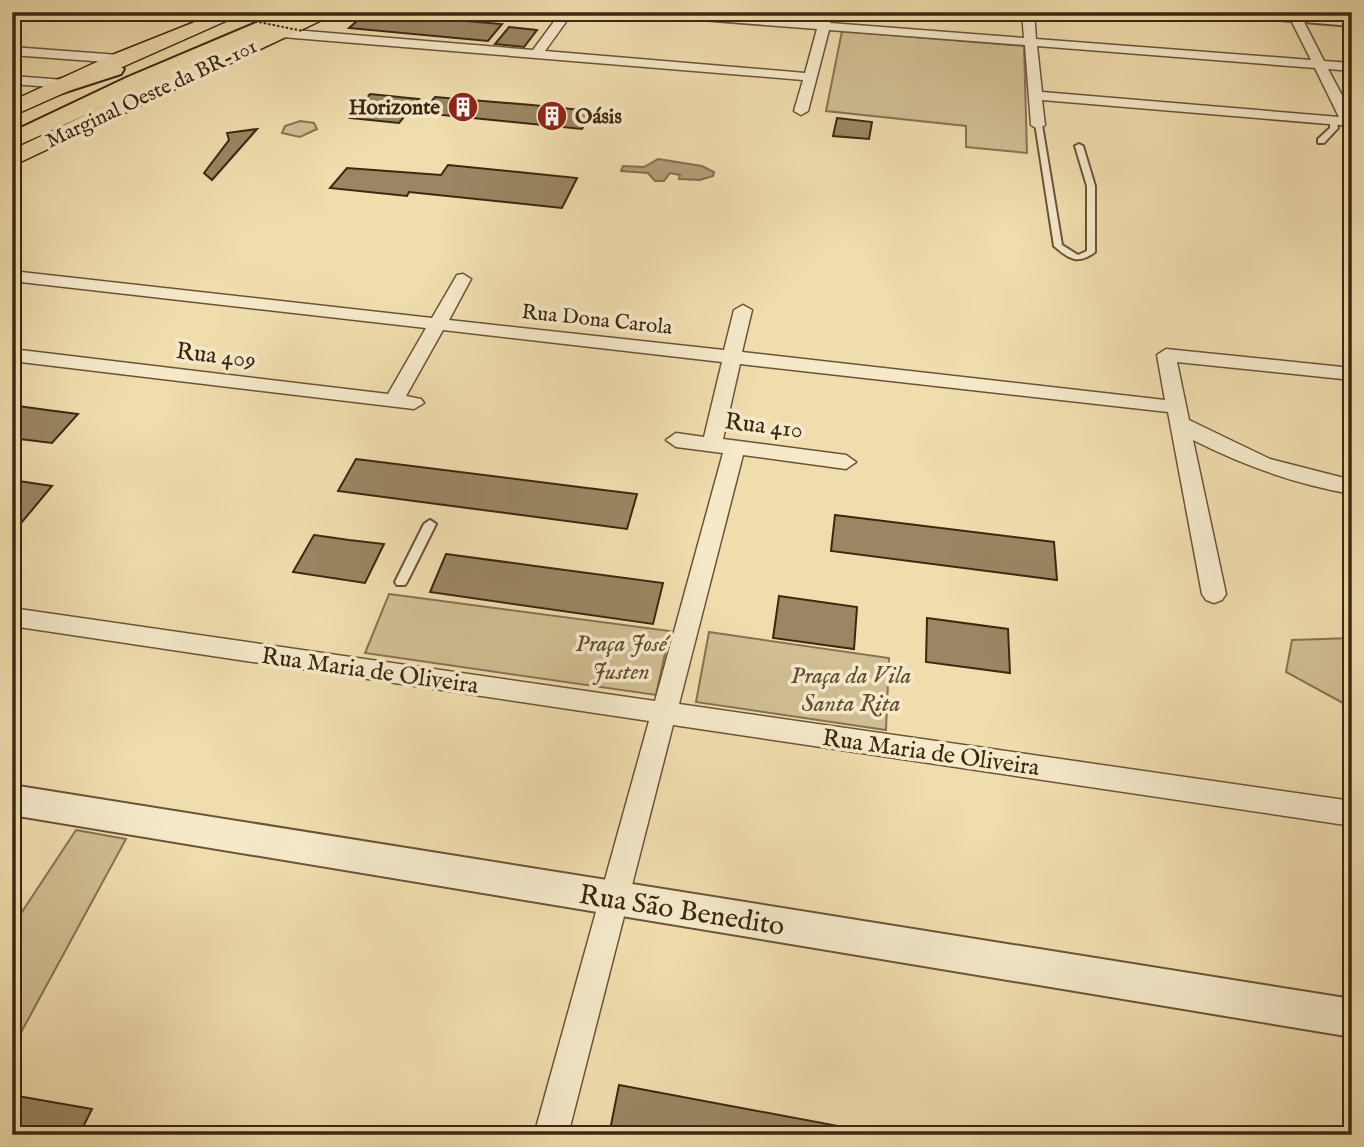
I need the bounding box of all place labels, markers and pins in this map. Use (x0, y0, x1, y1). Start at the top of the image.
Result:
building icon: Horizonte (446, 90, 480, 124)
place label: Horizonte (349, 95, 440, 122)
building icon: Oásis (535, 99, 569, 133)
place label: Oásis (575, 104, 622, 131)

